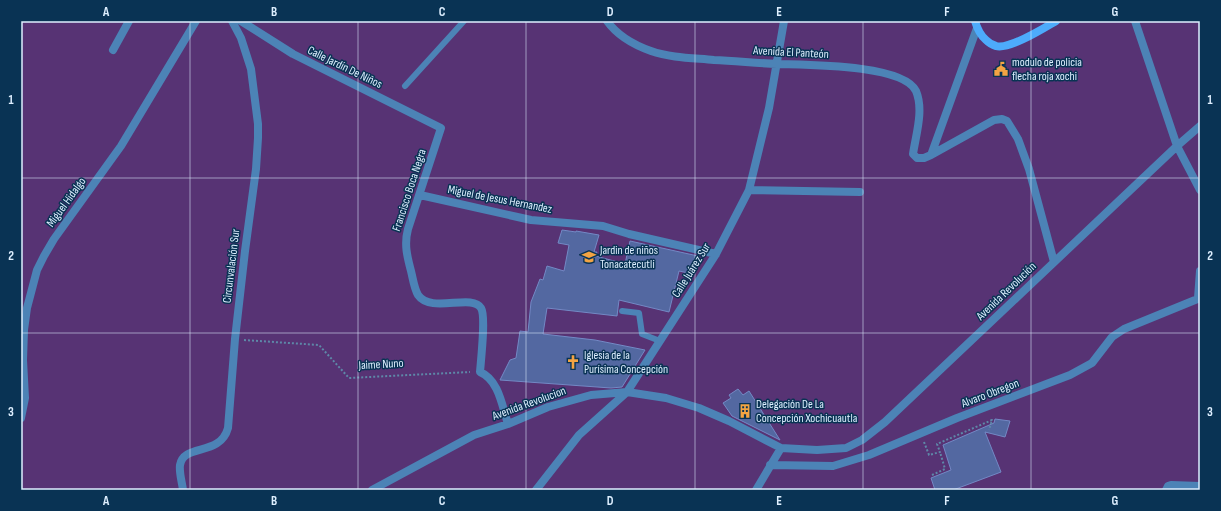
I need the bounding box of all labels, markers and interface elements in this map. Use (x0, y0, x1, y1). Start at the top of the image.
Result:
text: A (102, 4, 110, 20)
text: B (271, 4, 277, 20)
text: C (439, 4, 446, 20)
text: D (607, 4, 614, 20)
text: E (776, 4, 782, 20)
text: F (944, 4, 950, 20)
text: G (1112, 4, 1119, 20)
street label: Calle Jardín De Niños (305, 43, 385, 92)
street label: Avenida El Panteón (752, 43, 829, 62)
place label: modulo de policia flecha roja xochi (1012, 55, 1082, 84)
public building icon: modulo de policia flecha roja xochi (993, 61, 1009, 77)
text: 1 (8, 92, 14, 108)
text: 1 (1207, 92, 1213, 108)
street label: Francisco Boca Negra (389, 147, 430, 233)
street label: Miguel Hidalgo (43, 174, 90, 230)
street label: Miguel de Jesus Hernandez (446, 182, 554, 217)
street label: Circunvalación Sur (219, 227, 244, 304)
street label: Calle Juárez Sur (669, 240, 714, 300)
place label: Jardin de niños Tonacatecutli (599, 243, 658, 272)
text: 2 (8, 248, 14, 264)
text: 2 (1207, 248, 1213, 264)
school or university icon: Jardin de niños Tonacatecutli (581, 249, 597, 265)
street label: Avenida Revolución (973, 259, 1039, 324)
place label: Iglesia de la Purísima Concepción (584, 348, 668, 377)
church icon: Iglesia de la Purísima Concepción (565, 354, 581, 370)
street label: Jaime Nuno (357, 356, 404, 373)
street label: Alvaro Obregon (958, 376, 1021, 412)
street label: Avenida Revolucion (489, 383, 568, 424)
place label: Delegación De La Concepción Xochicuautla (756, 397, 858, 426)
building icon: Delegación De La Concepción Xochicuautla (737, 403, 753, 419)
text: 3 (8, 404, 14, 420)
text: 3 (1207, 404, 1213, 420)
text: A (102, 493, 110, 509)
text: B (271, 493, 277, 509)
text: C (439, 493, 446, 509)
text: D (607, 493, 614, 509)
text: E (776, 493, 782, 509)
text: F (944, 493, 950, 509)
text: G (1112, 493, 1119, 509)

